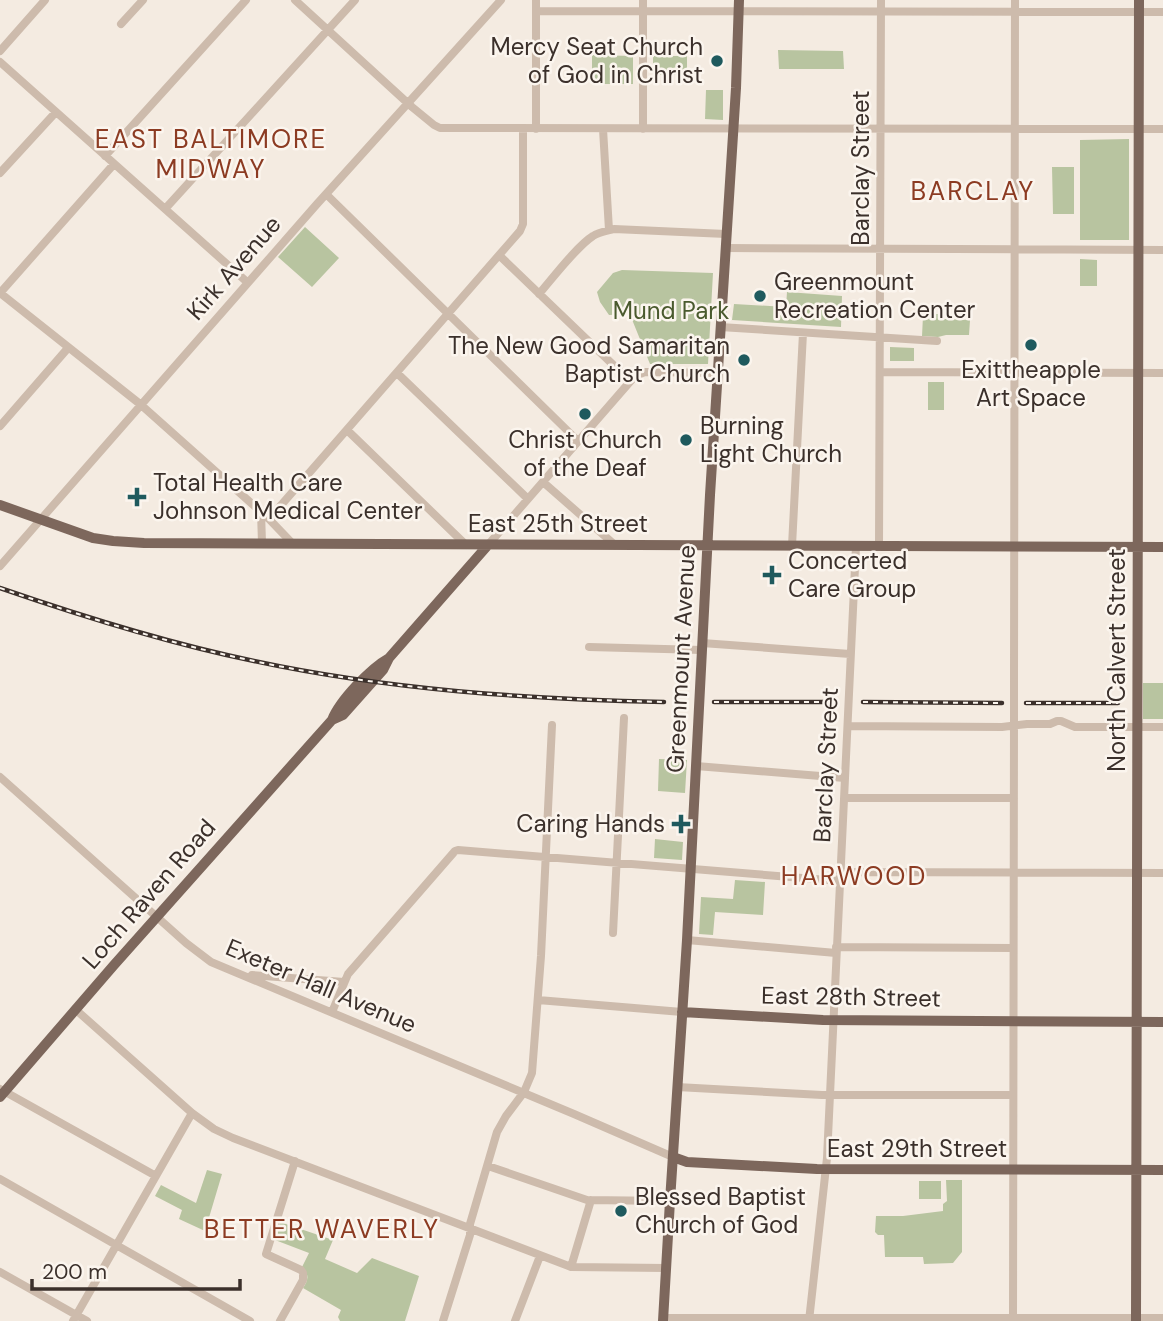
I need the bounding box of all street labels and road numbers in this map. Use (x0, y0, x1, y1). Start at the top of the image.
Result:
street label: Barclay Street (845, 90, 876, 246)
street label: Kirk Avenue (180, 209, 288, 326)
street label: East 25th Street (468, 508, 648, 539)
street label: Greenmount Avenue (659, 544, 702, 774)
street label: North Calvert Street (1101, 548, 1132, 772)
street label: Barclay Street (806, 687, 845, 843)
street label: Loch Raven Road (75, 812, 222, 975)
street label: Exeter Hall Avenue (221, 931, 421, 1040)
street label: East 28th Street (761, 979, 941, 1014)
street label: East 29th Street (827, 1133, 1007, 1164)

